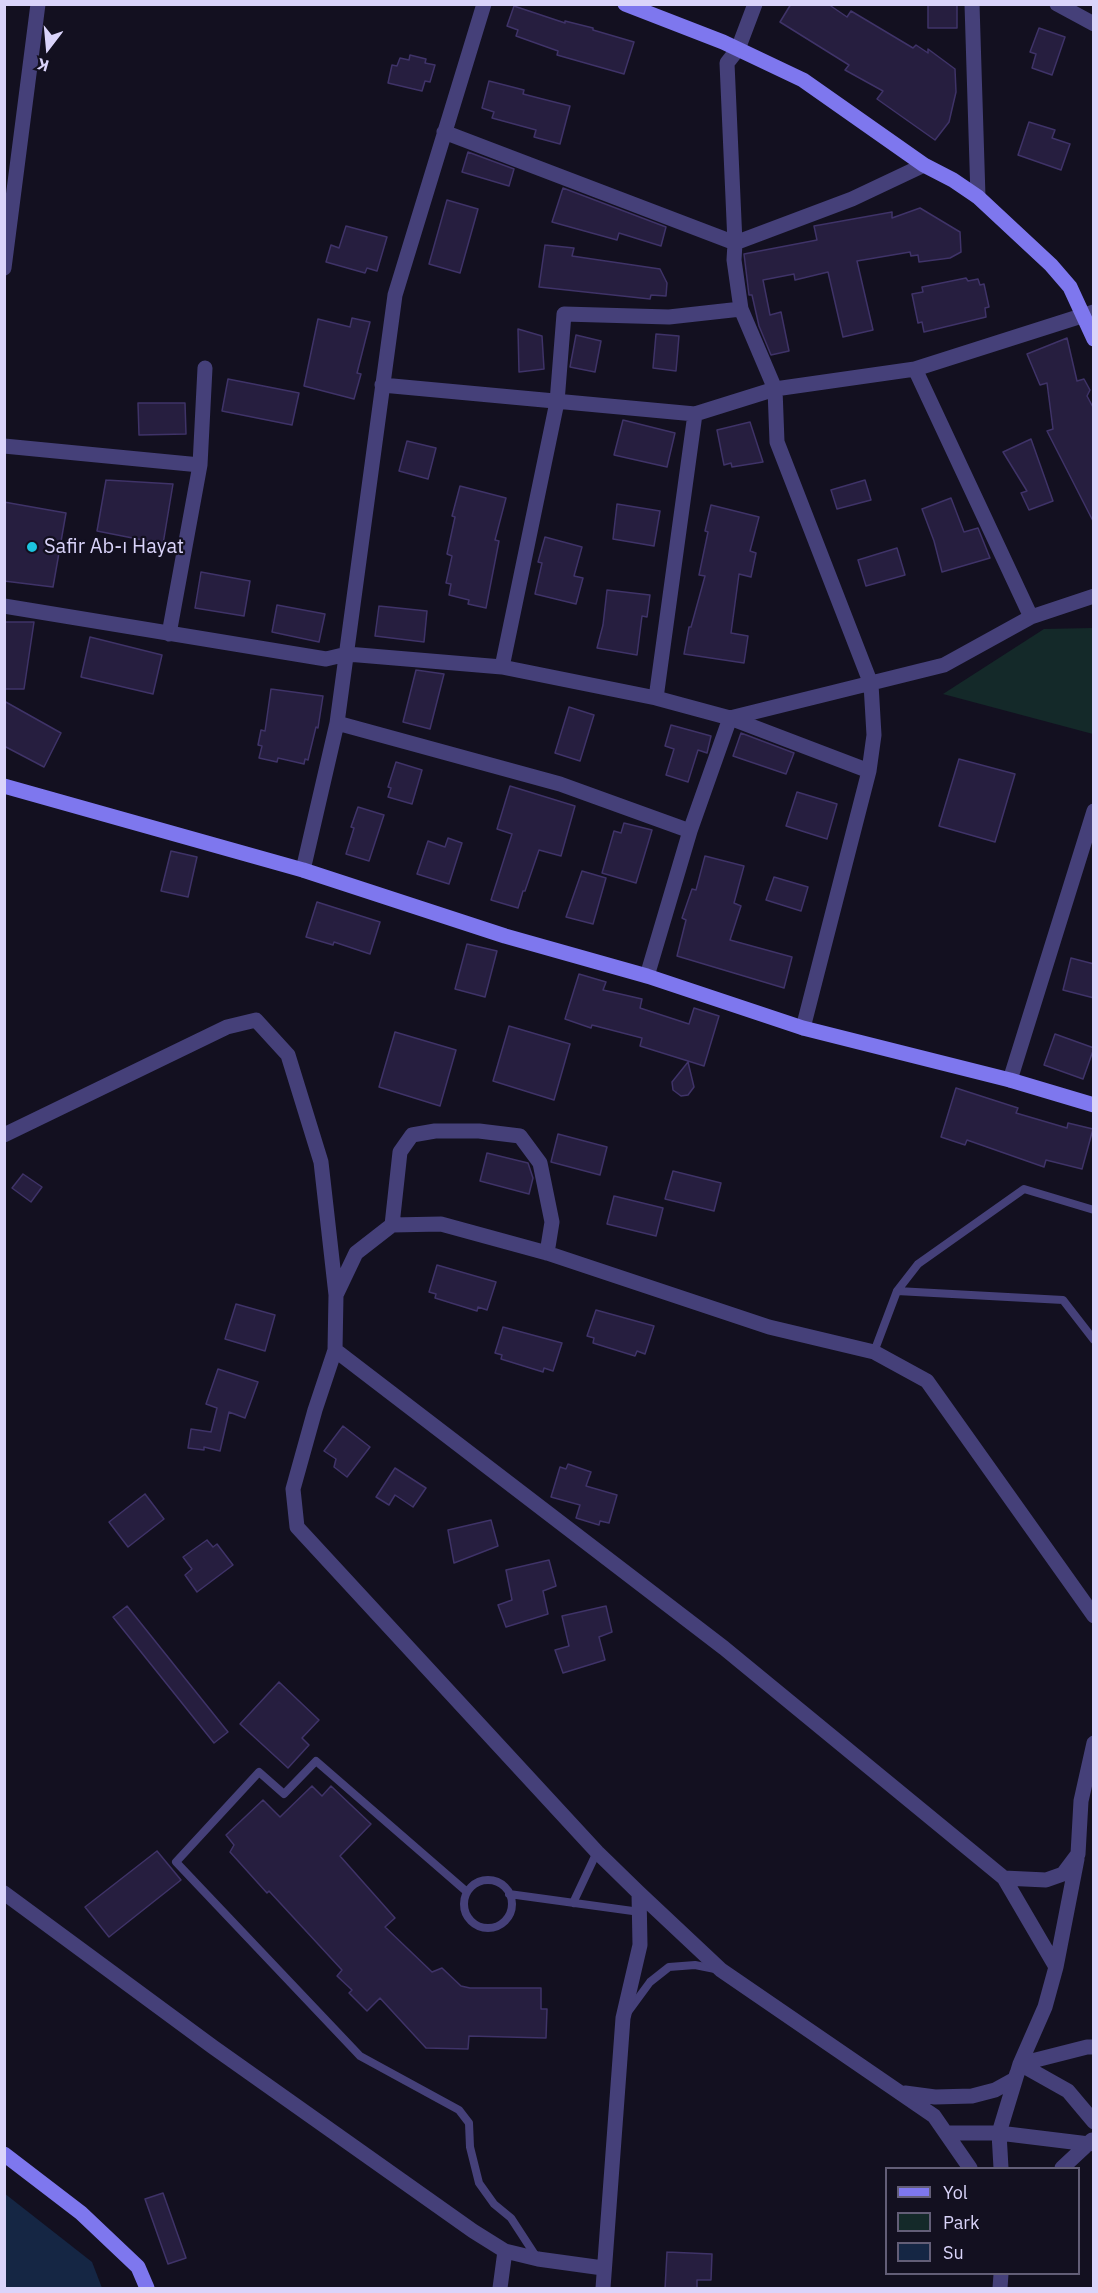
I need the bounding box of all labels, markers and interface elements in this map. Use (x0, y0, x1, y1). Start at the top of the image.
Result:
north arrow (18, 18, 78, 78)
text: K (35, 54, 51, 76)
place label: Safir Ab-ı Hayat (44, 535, 184, 559)
marker: Safir Ab-ı Hayat (25, 540, 39, 554)
legend (885, 2167, 1080, 2275)
text: Yol (943, 2181, 968, 2204)
text: Park (943, 2211, 979, 2234)
text: Su (943, 2241, 964, 2264)

